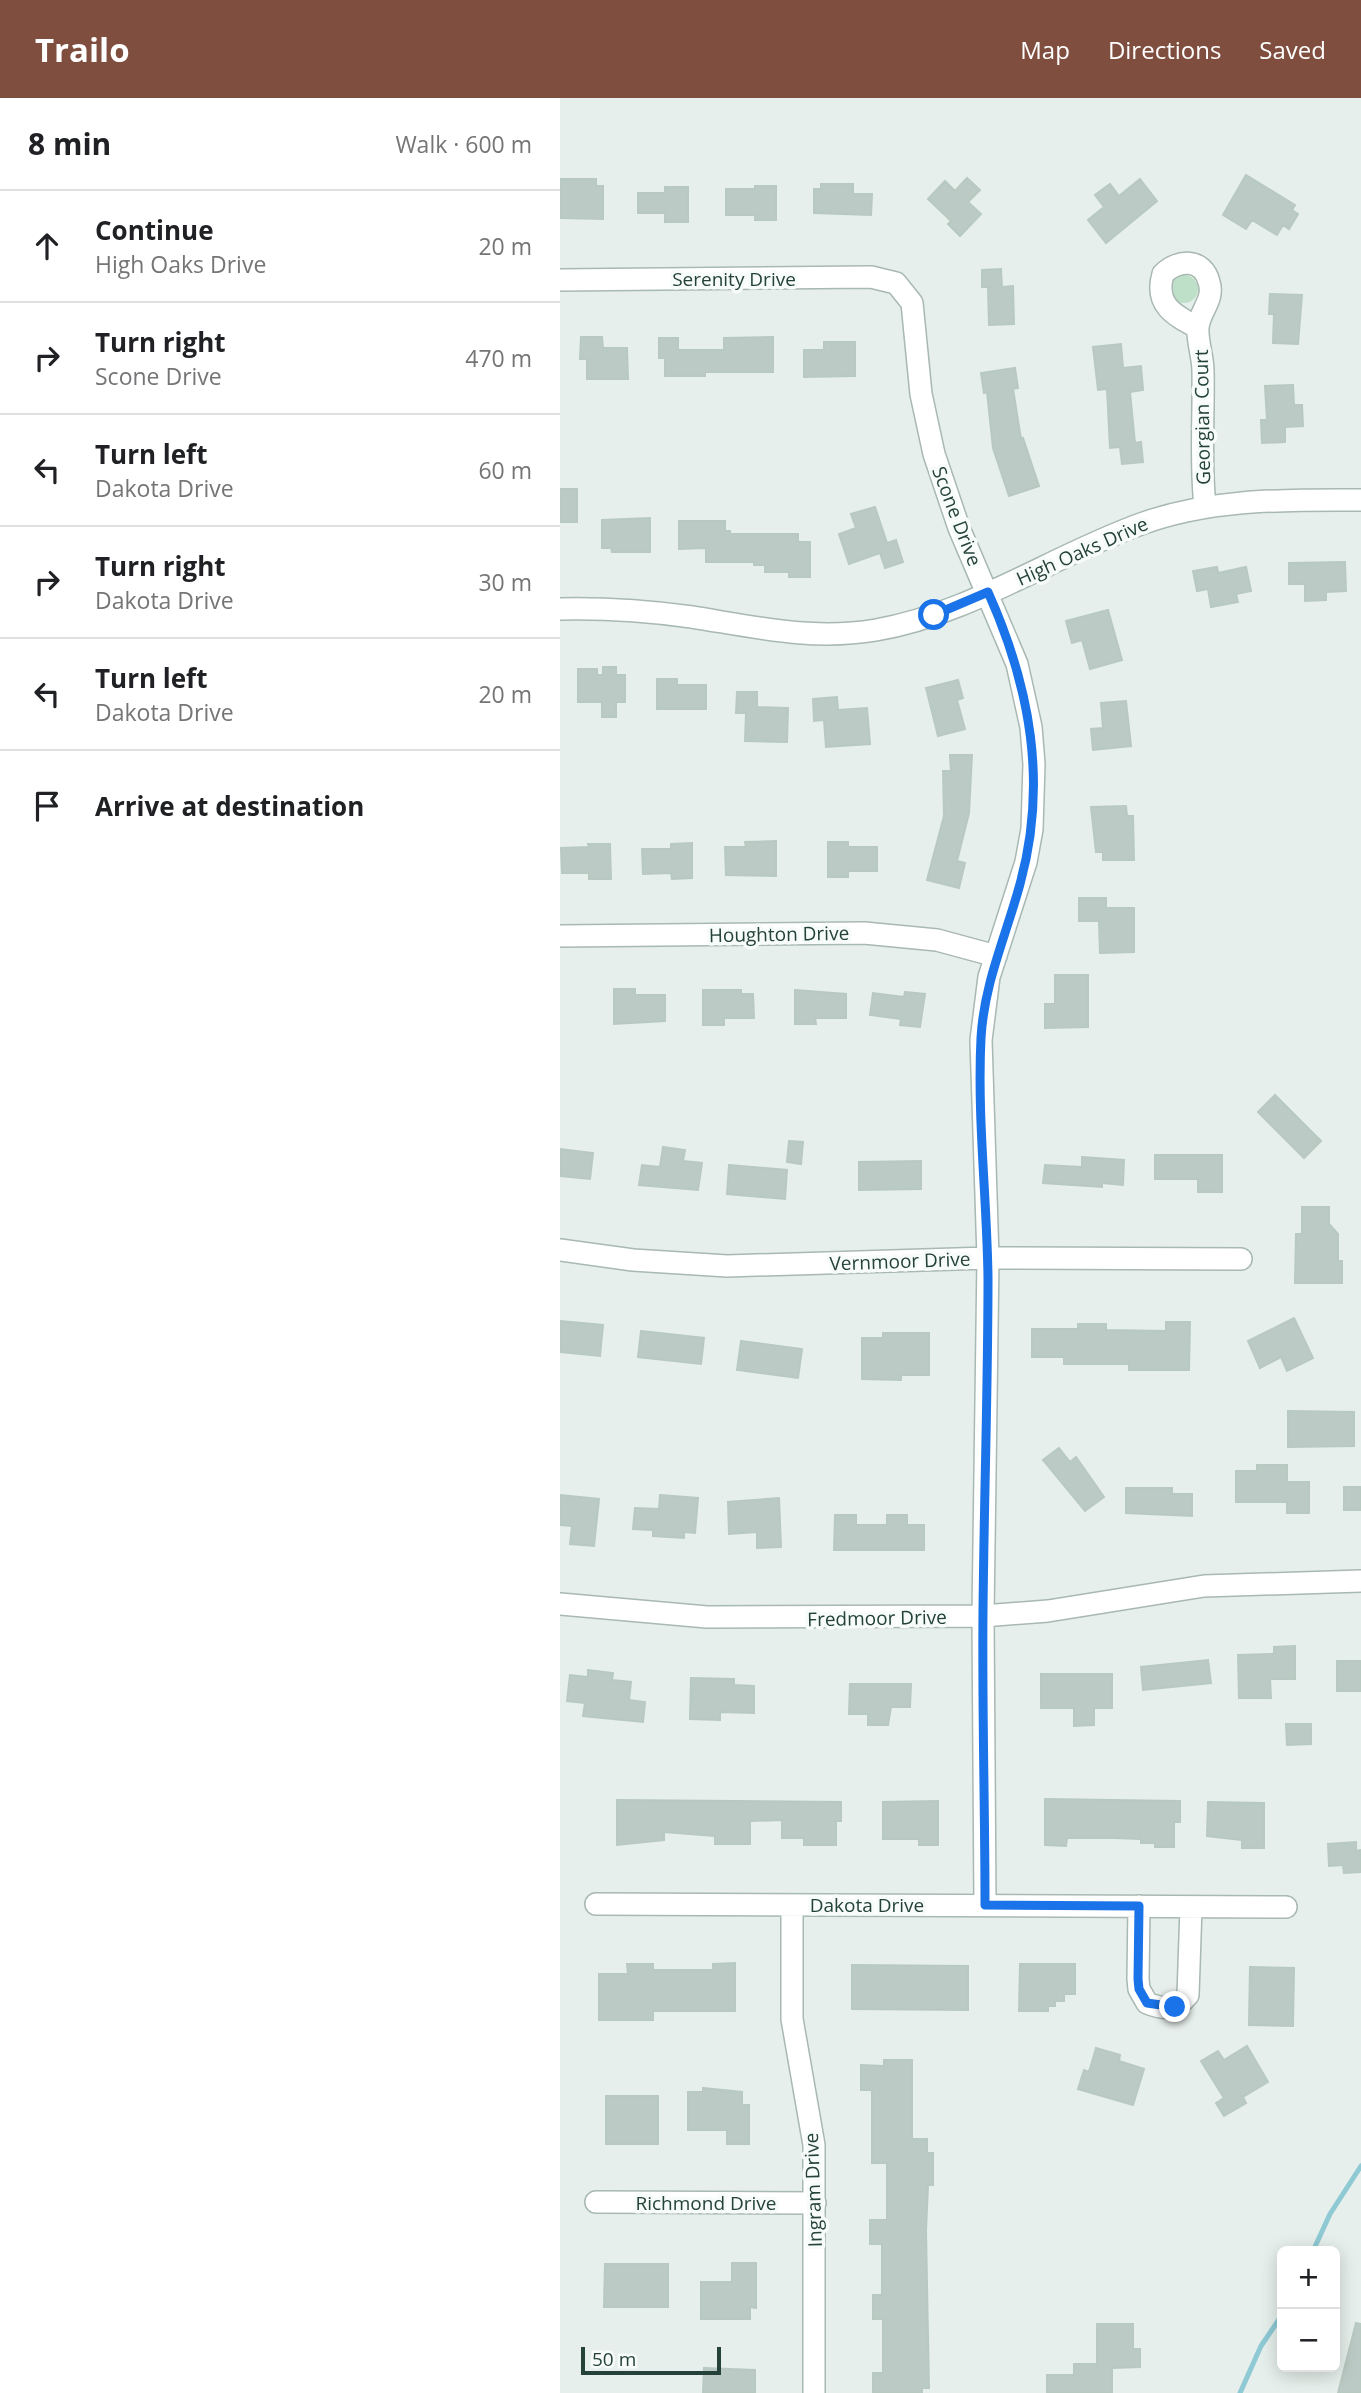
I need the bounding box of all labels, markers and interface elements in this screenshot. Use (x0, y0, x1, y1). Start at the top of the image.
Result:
text: Trailo (35, 27, 130, 72)
text: Map (1020, 33, 1070, 66)
text: Directions (1108, 33, 1221, 66)
text: Saved (1259, 33, 1326, 66)
text: 8 min (28, 123, 111, 164)
text: Walk · 600 m (395, 128, 532, 160)
text: Continue (95, 212, 214, 248)
icon: ahead (28, 227, 66, 265)
text: 20 m (478, 230, 532, 262)
text: High Oaks Drive (95, 248, 266, 280)
street label: Serenity Drive (672, 266, 796, 292)
text: Turn right (95, 324, 226, 360)
icon: right (28, 339, 66, 377)
text: 470 m (465, 342, 532, 374)
street label: Georgian Court (1188, 349, 1216, 485)
text: Scone Drive (95, 360, 222, 392)
text: Turn left (95, 436, 207, 472)
icon: left (28, 451, 66, 489)
text: 60 m (478, 454, 532, 486)
street label: Scone Drive (926, 462, 988, 570)
text: Dakota Drive (95, 472, 234, 504)
street label: High Oaks Drive (1012, 510, 1152, 592)
text: Turn right (95, 548, 226, 584)
icon: right (28, 563, 66, 601)
text: 30 m (478, 566, 532, 598)
text: Dakota Drive (95, 584, 234, 616)
route start (918, 599, 949, 630)
text: Turn left (95, 660, 207, 696)
icon: left (28, 675, 66, 713)
text: 20 m (478, 678, 532, 710)
text: Dakota Drive (95, 696, 234, 728)
icon: arrive (28, 787, 66, 825)
text: Arrive at destination (95, 788, 364, 824)
street label: Houghton Drive (709, 920, 849, 948)
street label: Vernmoor Drive (829, 1246, 971, 1276)
street label: Fredmoor Drive (807, 1604, 947, 1632)
street label: Dakota Drive (810, 1892, 924, 1918)
route end (1159, 1991, 1190, 2022)
street label: Ingram Drive (798, 2132, 828, 2248)
street label: Richmond Drive (635, 2190, 777, 2216)
map controls (1277, 2246, 1340, 2372)
button: + (1277, 2246, 1340, 2309)
button: − (1277, 2309, 1340, 2372)
scale bar (581, 2344, 721, 2376)
text: 50 m (592, 2346, 636, 2372)

